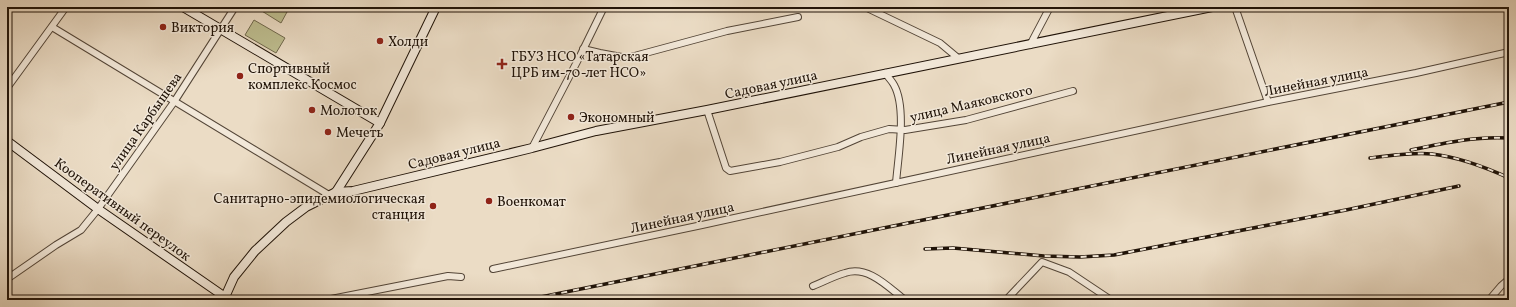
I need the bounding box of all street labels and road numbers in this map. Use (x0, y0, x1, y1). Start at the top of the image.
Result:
street label: Линейная улица (1263, 63, 1370, 102)
street label: Садовая улица (723, 66, 819, 105)
street label: улица Карбышева (105, 69, 187, 175)
street label: улица Маяковского (908, 81, 1035, 128)
street label: Линейная улица (945, 129, 1052, 170)
street label: Садовая улица (406, 134, 502, 175)
street label: Кооперативный переулок (50, 154, 195, 267)
street label: Линейная улица (629, 198, 736, 239)

